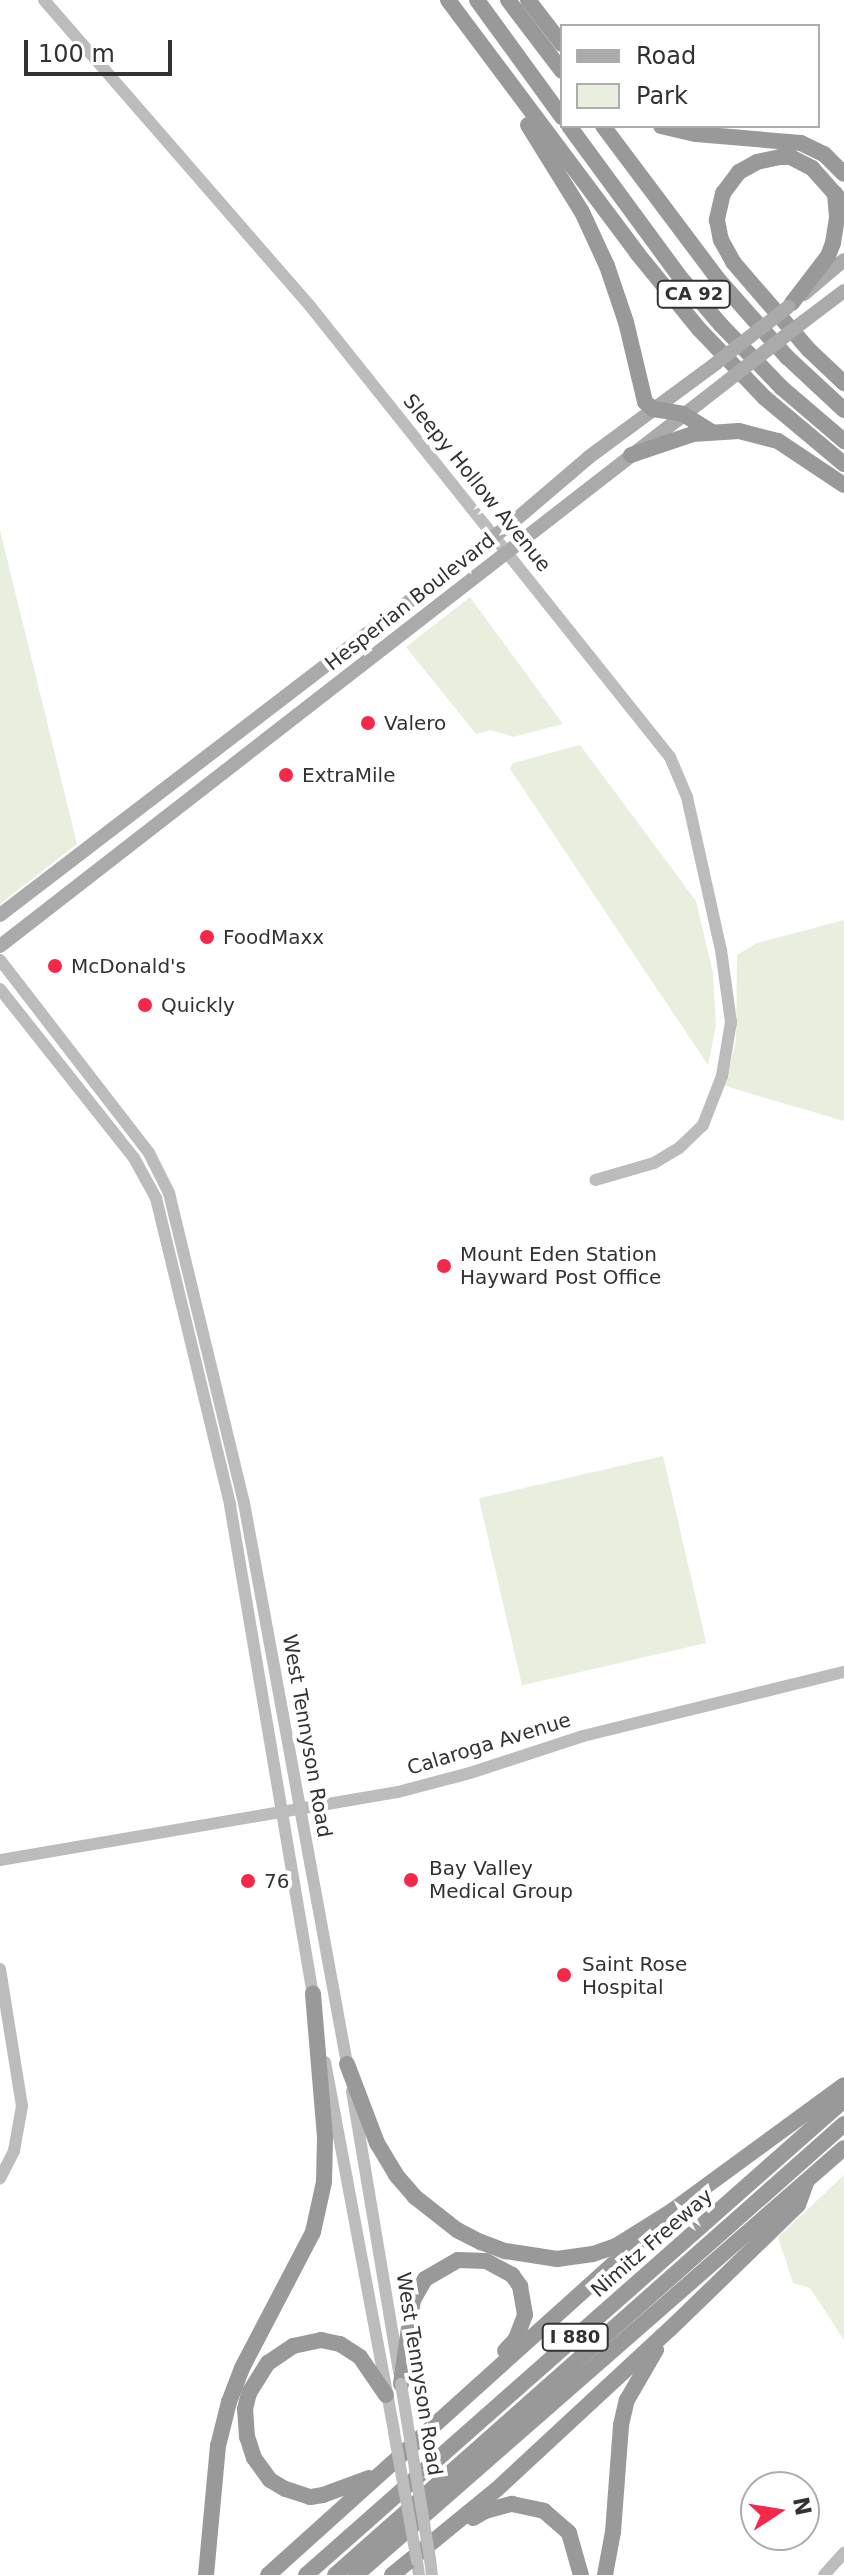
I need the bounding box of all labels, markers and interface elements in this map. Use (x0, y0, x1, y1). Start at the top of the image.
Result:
scale bar (28, 24, 176, 74)
legend (560, 24, 820, 128)
text: 100 m (38, 40, 115, 68)
text: Road (636, 42, 696, 70)
text: Park (636, 82, 688, 110)
road number: CA 92 (656, 280, 732, 308)
street label: Sleepy Hollow Avenue (398, 389, 556, 577)
street label: Hesperian Boulevard (320, 528, 500, 676)
place label: Valero (384, 711, 446, 735)
marker: Valero (359, 714, 377, 732)
place label: ExtraMile (302, 763, 395, 787)
marker: ExtraMile (277, 766, 295, 784)
place label: FoodMaxx (223, 925, 324, 949)
marker: FoodMaxx (198, 928, 216, 946)
place label: McDonald's (71, 954, 186, 978)
marker: McDonald's (46, 957, 64, 975)
place label: Quickly (161, 993, 235, 1017)
marker: Quickly (136, 996, 154, 1014)
place label: Mount Eden Station Hayward Post Office (460, 1242, 661, 1289)
marker: Mount Eden Station Hayward Post Office (435, 1257, 453, 1275)
street label: West Tennyson Road (277, 1633, 337, 1839)
street label: Calaroga Avenue (404, 1708, 574, 1780)
place label: Bay Valley Medical Group (429, 1856, 573, 1903)
place label: 76 (264, 1869, 289, 1893)
marker: Bay Valley Medical Group (400, 1869, 422, 1891)
marker: 76 (239, 1872, 257, 1890)
place label: Saint Rose Hospital (582, 1952, 687, 1999)
marker: Saint Rose Hospital (553, 1964, 575, 1986)
street label: Nimitz Freeway (586, 2184, 718, 2302)
street label: West Tennyson Road (391, 2271, 447, 2477)
road number: I 880 (541, 2323, 609, 2351)
north arrow (740, 2471, 820, 2551)
text: N (788, 2495, 816, 2518)

